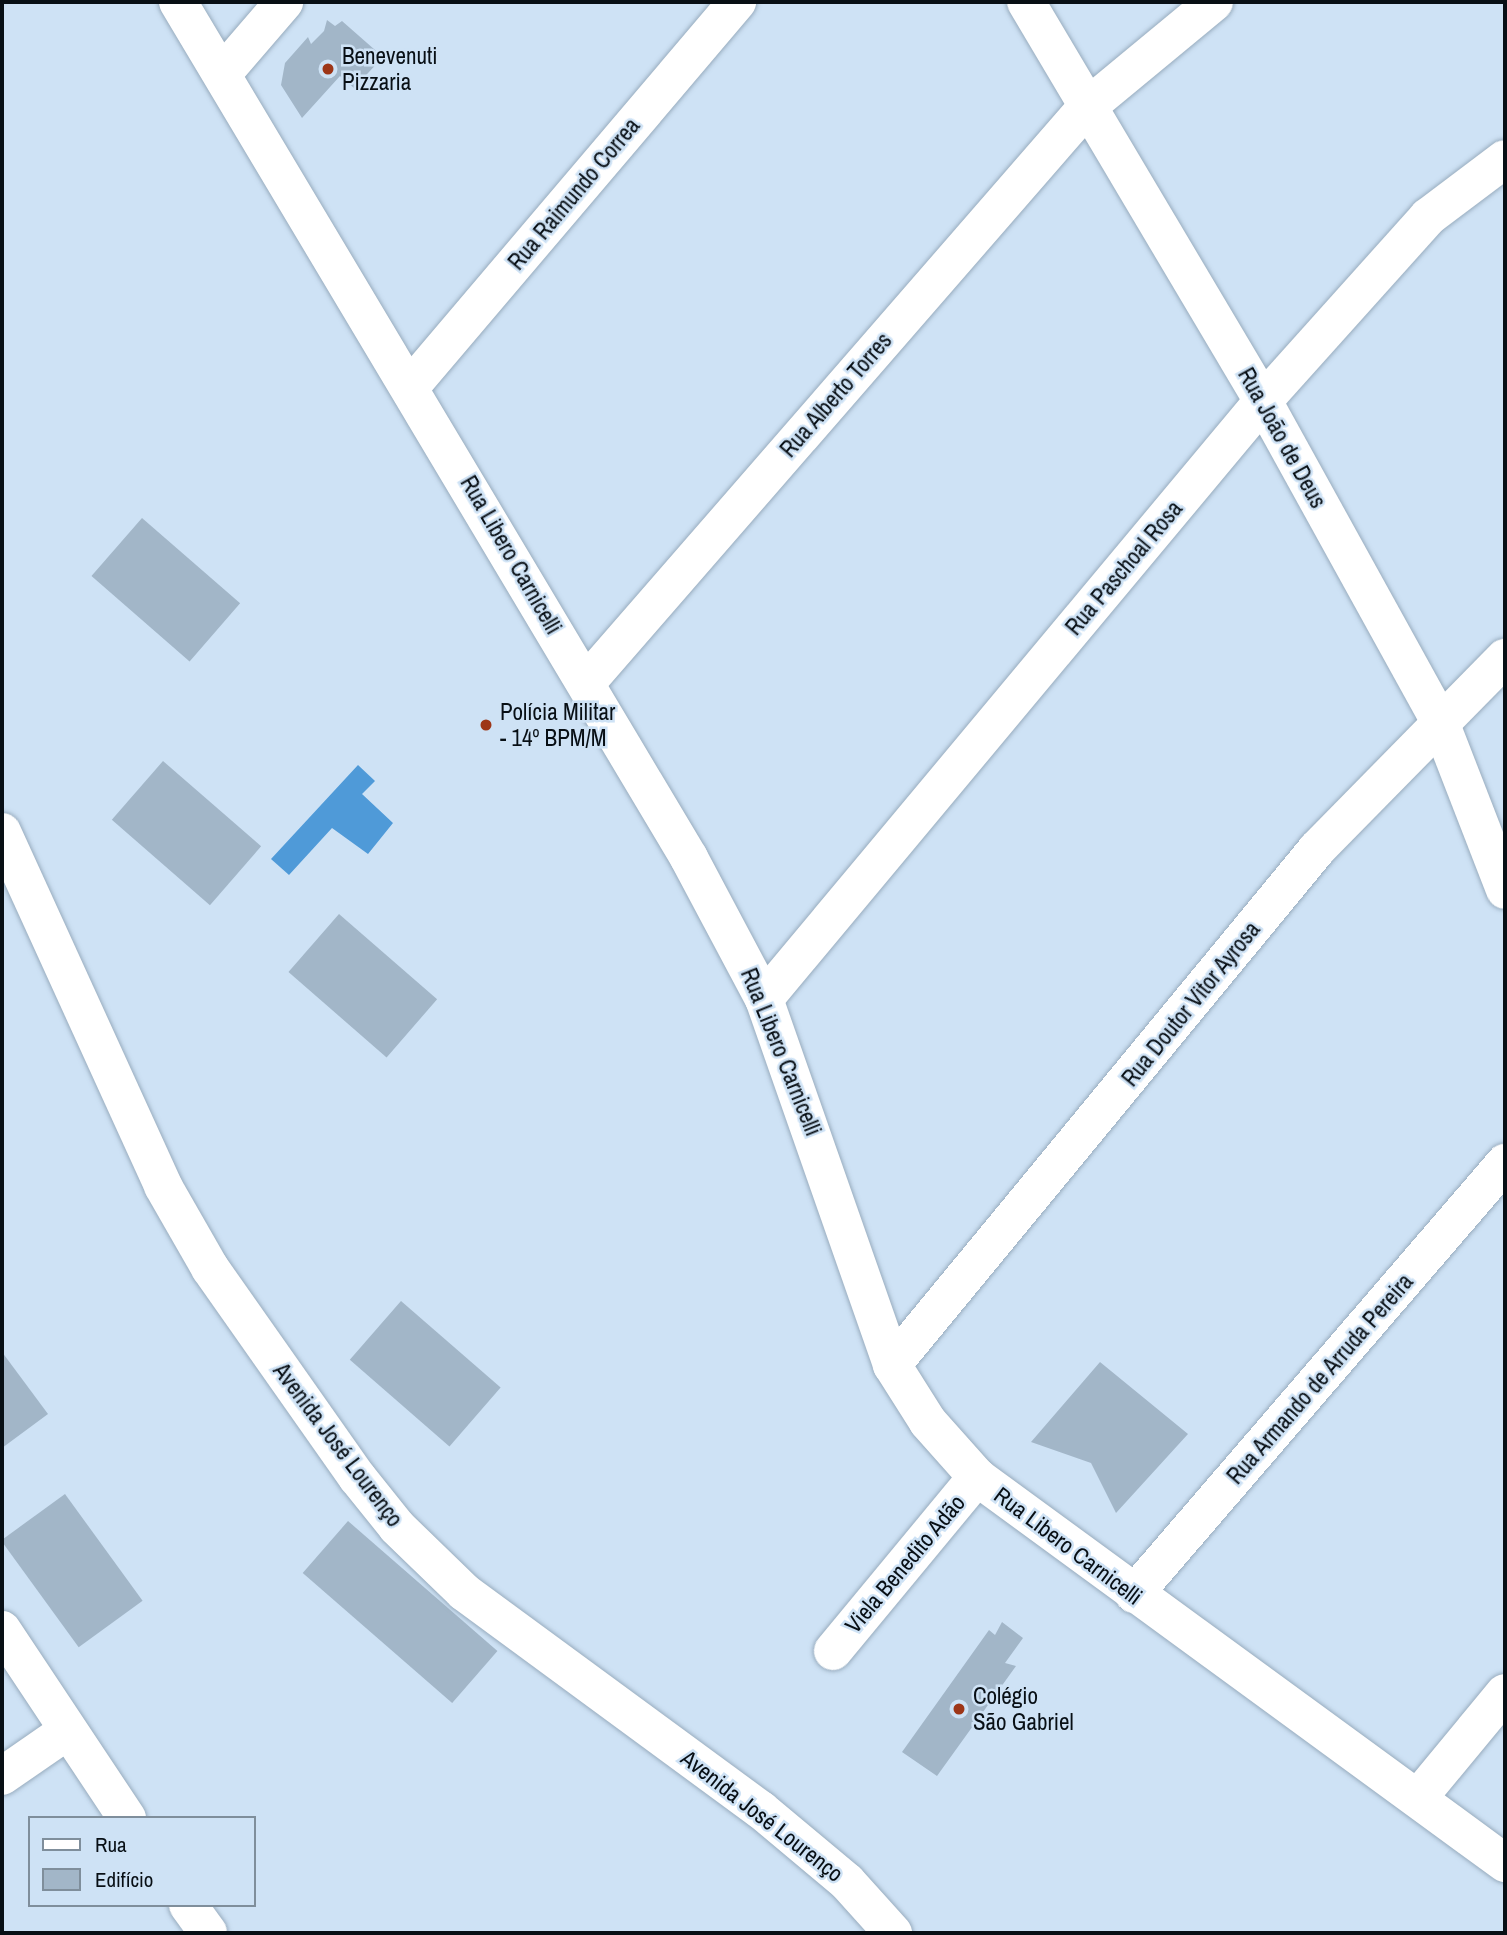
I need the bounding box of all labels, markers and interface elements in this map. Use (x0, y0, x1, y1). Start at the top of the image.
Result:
place label: Benevenuti Pizzaria (342, 42, 437, 96)
marker: Benevenuti Pizzaria (320, 61, 336, 77)
street label: Rua Raimundo Correa (502, 112, 646, 276)
street label: Rua Alberto Torres (774, 327, 898, 463)
street label: Rua João de Deus (1232, 363, 1332, 513)
street label: Rua Libero Carnicelli (454, 471, 568, 639)
street label: Rua Paschoal Rosa (1060, 495, 1188, 641)
place label: Polícia Militar - 14º BPM/M (500, 698, 615, 752)
marker: Polícia Militar - 14º BPM/M (478, 717, 494, 733)
street label: Rua Doutor Vitor Ayrosa (1116, 916, 1266, 1092)
street label: Rua Libero Carnicelli (735, 964, 827, 1140)
street label: Rua Armando de Arruda Pereira (1221, 1267, 1419, 1491)
street label: Avenida José Lourenço (267, 1358, 409, 1532)
street label: Rua Libero Carnicelli (989, 1481, 1147, 1611)
street label: Viela Benedito Adão (839, 1489, 971, 1639)
place label: Colégio São Gabriel (973, 1682, 1074, 1736)
marker: Colégio São Gabriel (951, 1701, 967, 1717)
street label: Avenida José Lourenço (676, 1744, 848, 1888)
legend (28, 1816, 256, 1907)
text: Rua (95, 1830, 127, 1859)
text: Edifício (95, 1865, 153, 1894)

